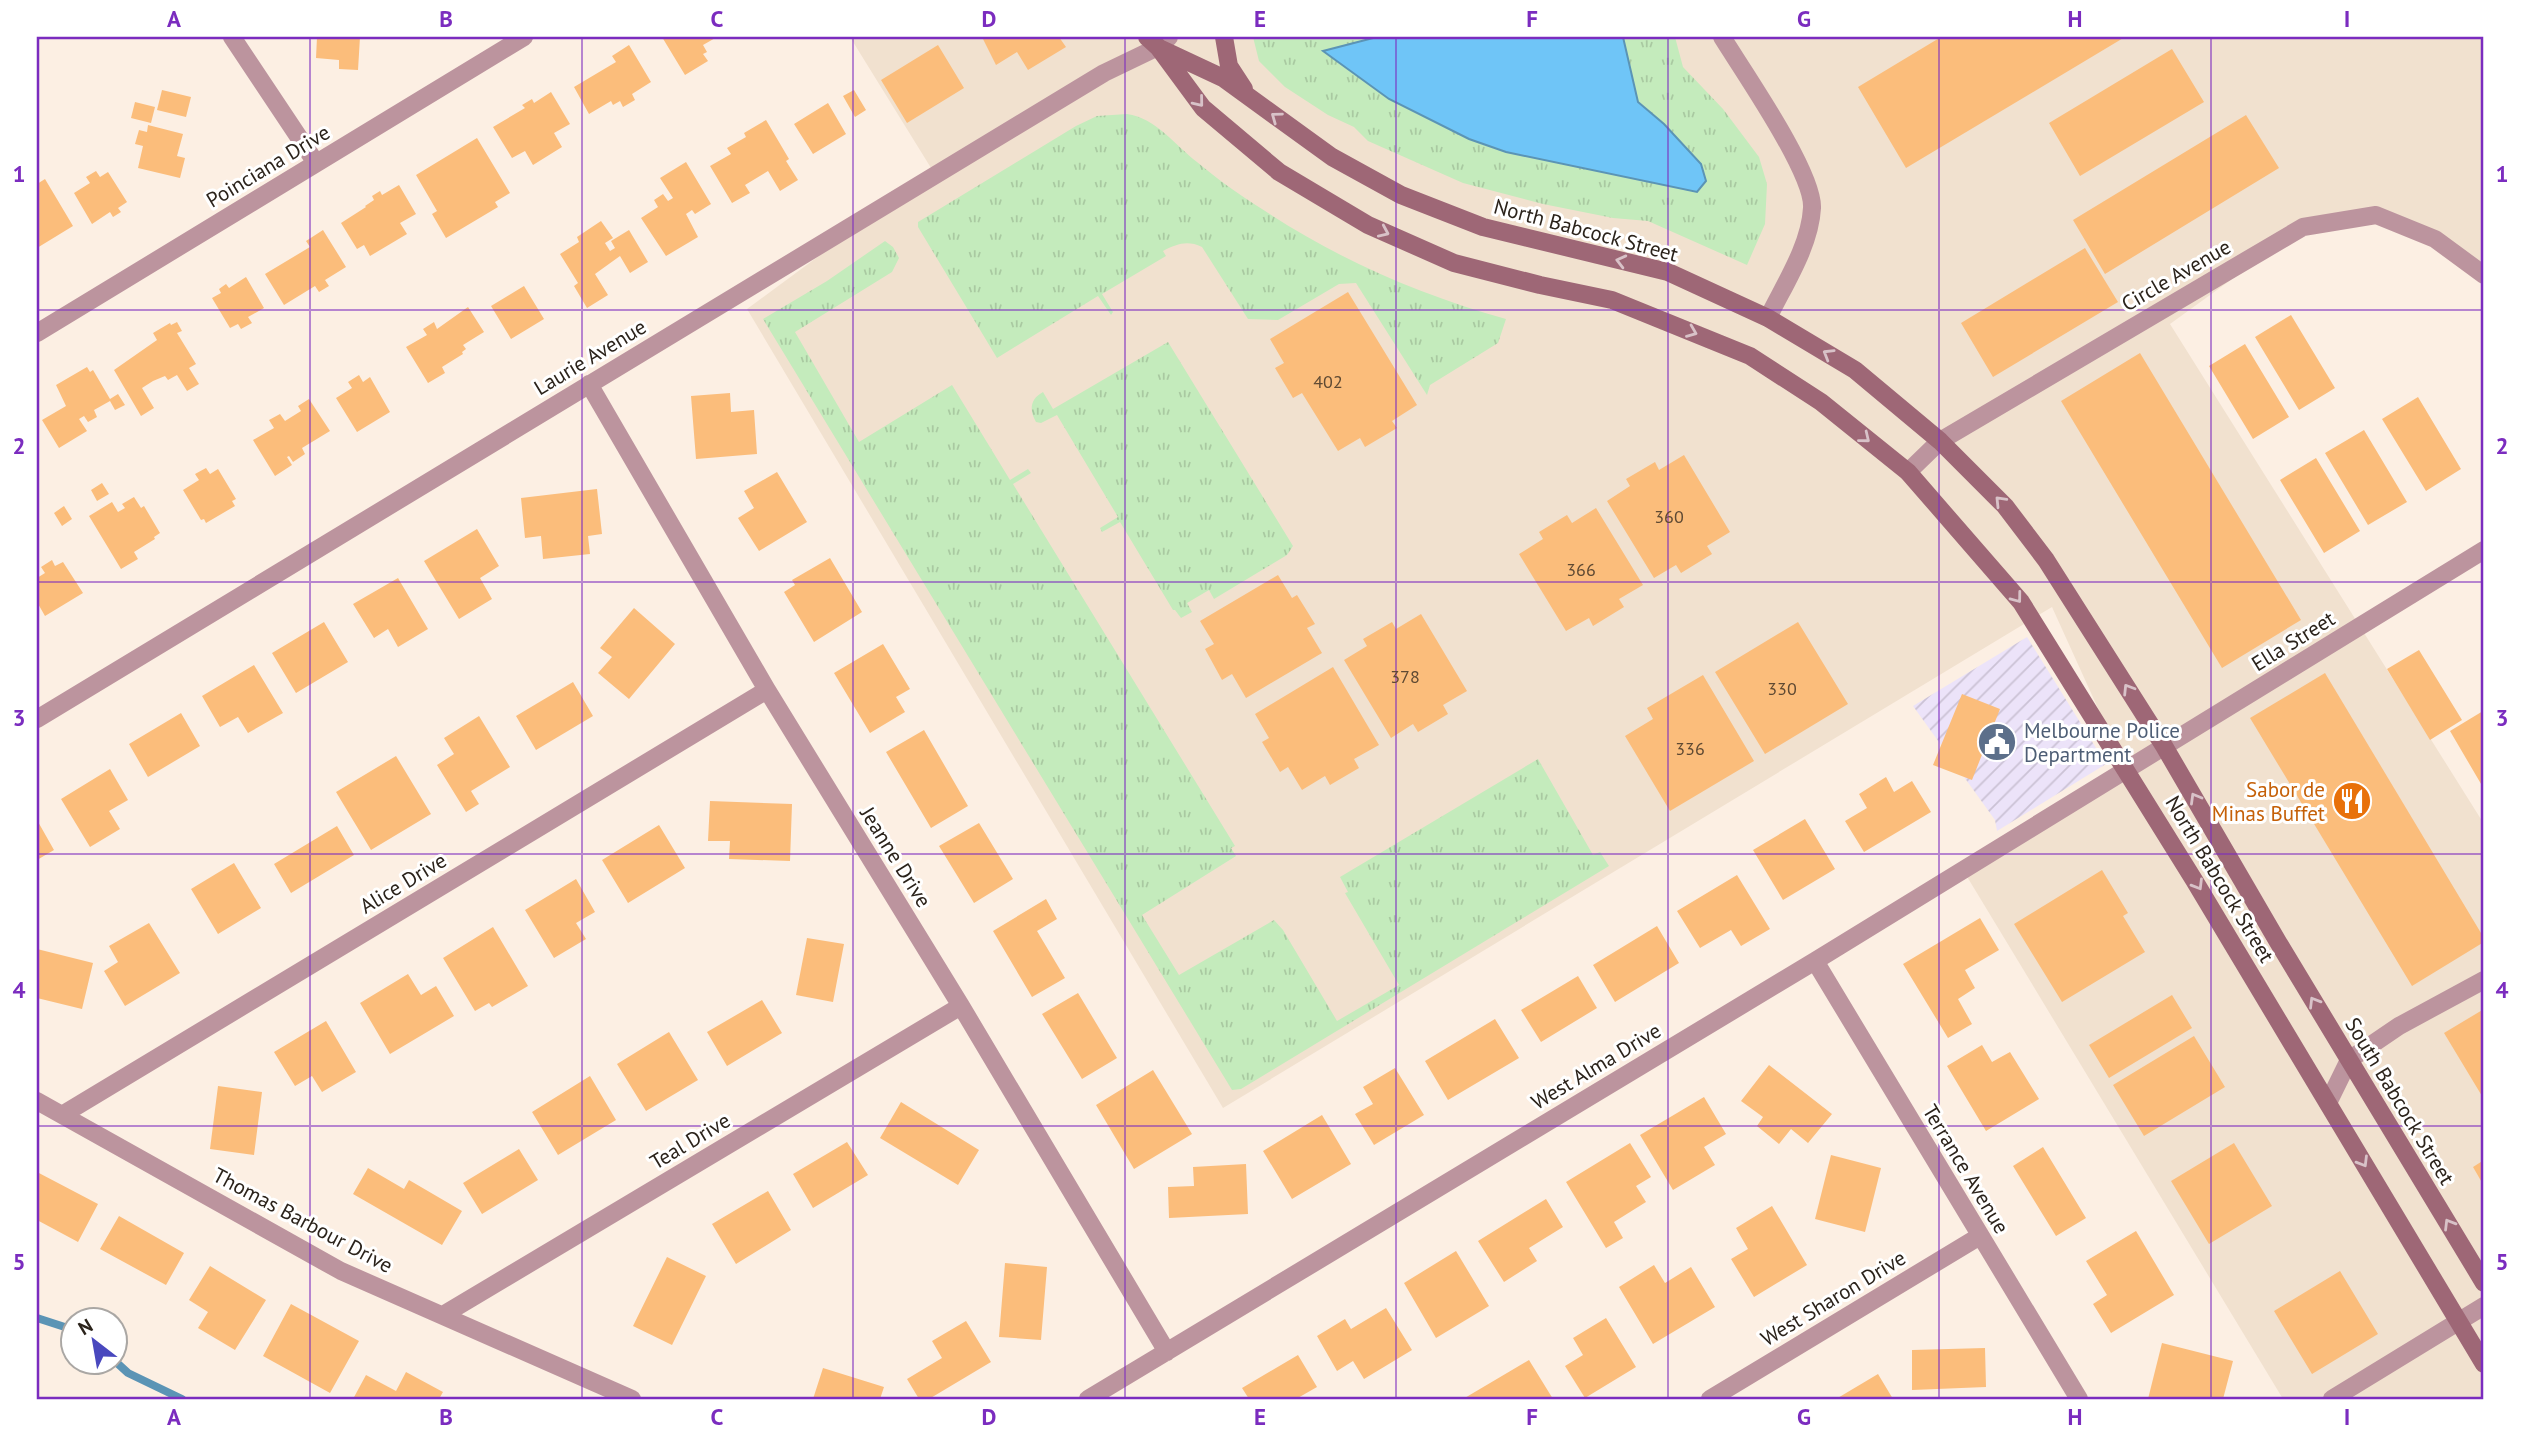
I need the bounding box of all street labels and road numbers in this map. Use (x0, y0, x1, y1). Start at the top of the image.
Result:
street label: Poinciana Drive (201, 119, 335, 213)
street label: North Babcock Street (1491, 192, 1681, 268)
street label: Circle Avenue (2117, 233, 2235, 317)
street label: Laurie Avenue (529, 313, 651, 401)
street label: Ella Street (2246, 605, 2340, 677)
street label: North Babcock Street (2160, 791, 2280, 967)
street label: Jeanne Drive (854, 801, 938, 912)
street label: Alice Drive (355, 847, 451, 919)
street label: South Babcock Street (2339, 1012, 2461, 1190)
street label: West Alma Drive (1526, 1017, 1666, 1115)
street label: Terrance Avenue (1917, 1099, 2015, 1239)
street label: Teal Drive (645, 1107, 735, 1175)
street label: Thomas Barbour Drive (208, 1161, 398, 1279)
street label: West Sharon Drive (1756, 1244, 1910, 1352)

